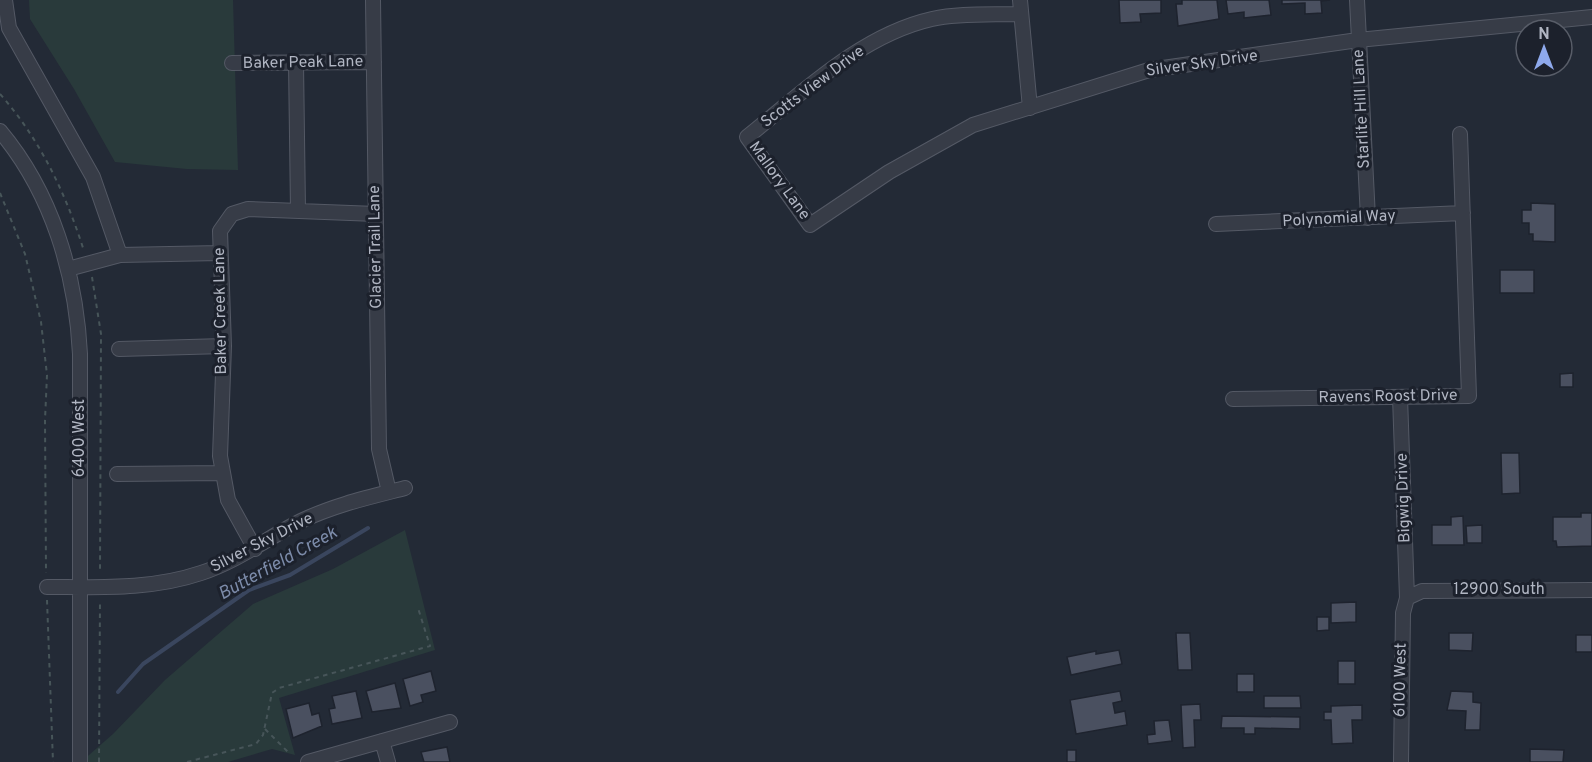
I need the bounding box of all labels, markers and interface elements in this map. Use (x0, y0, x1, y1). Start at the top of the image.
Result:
north arrow (1514, 18, 1574, 78)
text: N (1538, 25, 1550, 45)
street label: Scotts View Drive (757, 42, 869, 132)
street label: Silver Sky Drive (1145, 46, 1259, 82)
street label: Starlite Hill Lane (1349, 49, 1375, 169)
street label: Baker Peak Lane (243, 52, 363, 74)
street label: Mallory Lane (744, 138, 814, 224)
street label: Glacier Trail Lane (365, 185, 387, 309)
street label: Polynomial Way (1282, 206, 1396, 232)
street label: Baker Creek Lane (210, 247, 232, 375)
street label: Ravens Roost Drive (1318, 386, 1458, 408)
street label: 6400 West (70, 399, 90, 477)
street label: Bigwig Drive (1392, 453, 1416, 543)
street label: Silver Sky Drive (207, 509, 317, 577)
water label: Butterfield Creek (214, 521, 342, 606)
street label: 12900 South (1453, 580, 1545, 600)
street label: 6100 West (1390, 643, 1412, 717)

